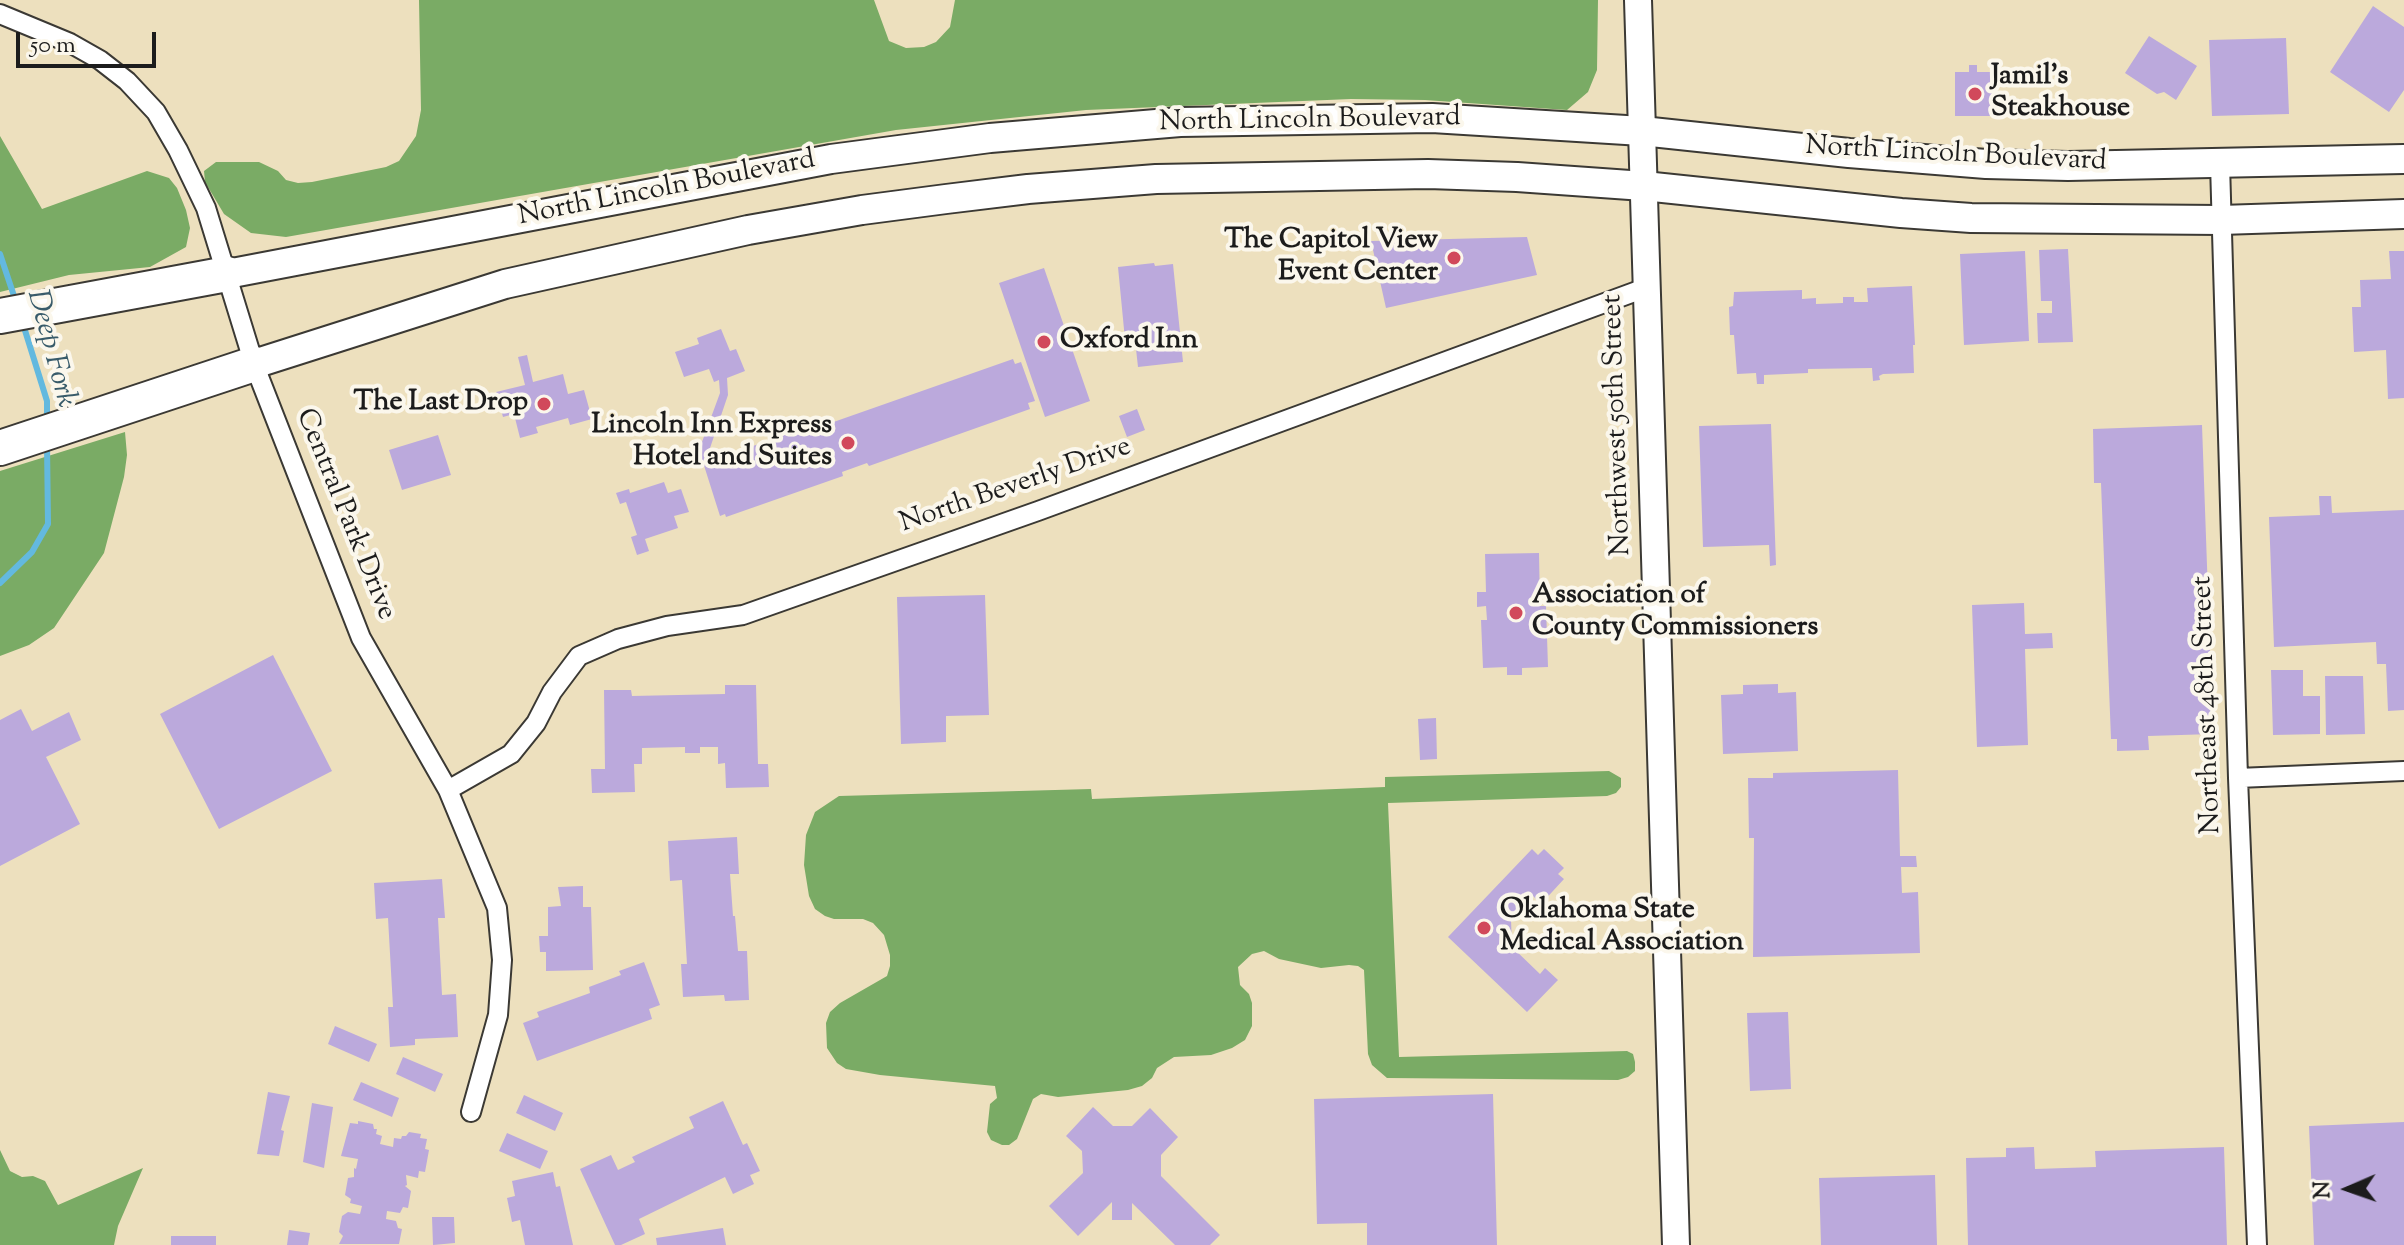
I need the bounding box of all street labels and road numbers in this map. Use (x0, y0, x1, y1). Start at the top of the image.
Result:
street label: North Lincoln Boulevard (1159, 103, 1461, 141)
street label: North Lincoln Boulevard (1804, 131, 2108, 181)
street label: North Lincoln Boulevard (516, 145, 818, 235)
street label: Northwest 50th Street (1598, 294, 1640, 556)
street label: Central Park Drive (286, 405, 402, 625)
street label: North Beverly Drive (896, 432, 1136, 542)
street label: Northeast 48th Street (2188, 575, 2230, 835)

